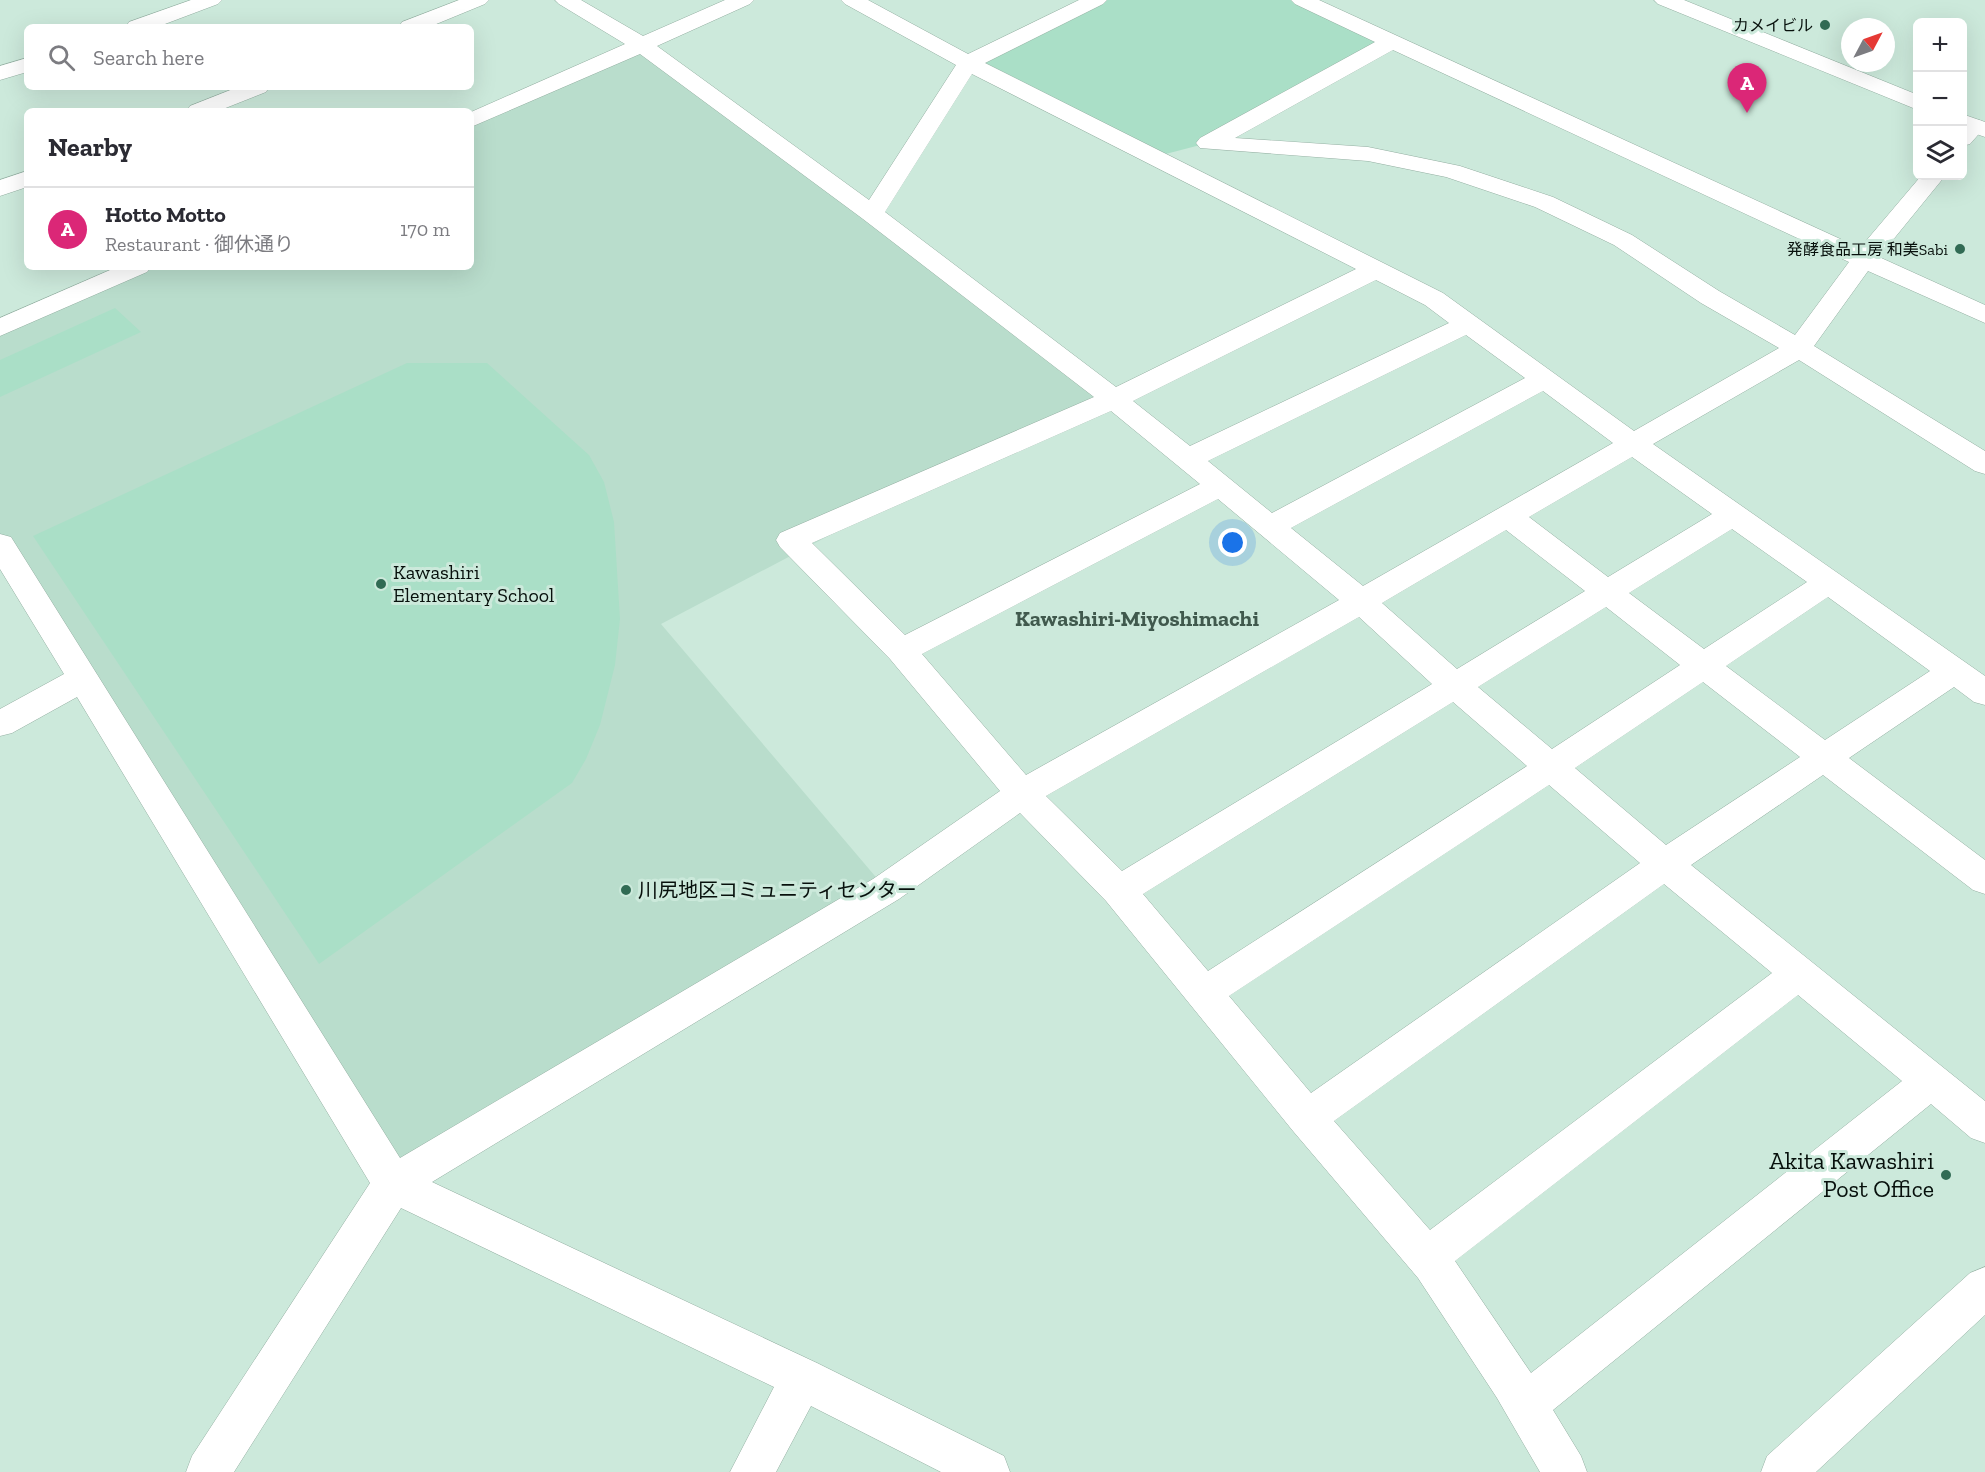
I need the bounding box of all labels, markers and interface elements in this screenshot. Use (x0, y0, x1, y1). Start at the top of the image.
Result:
place label: カメイビル (1733, 16, 1813, 35)
marker: カメイビル (1818, 18, 1832, 32)
north arrow (1841, 18, 1895, 72)
map controls (1913, 18, 1967, 180)
button: + (1913, 18, 1967, 72)
search box (24, 24, 474, 90)
icon: search (45, 41, 78, 74)
text: Search here (93, 44, 204, 71)
pin: A (1728, 63, 1766, 113)
button: − (1913, 72, 1967, 126)
button: layers (1913, 126, 1967, 180)
text: Nearby (48, 131, 132, 163)
text: Hotto Motto (105, 201, 226, 228)
text: A (61, 217, 74, 241)
text: 170 m (400, 217, 450, 241)
text: Restaurant · 御休通り (105, 232, 294, 256)
place label: 発酵食品工房 和美Sabi (1787, 240, 1949, 259)
marker: 発酵食品工房 和美Sabi (1953, 242, 1967, 256)
your location (1218, 528, 1247, 557)
place label: Kawashiri Elementary School (393, 560, 554, 607)
marker: Kawashiri Elementary School (374, 577, 388, 591)
district label: Kawashiri-Miyoshimachi (1015, 605, 1259, 632)
place label: 川尻地区コミュニティセンター (638, 878, 917, 902)
marker: 川尻地区コミュニティセンター (619, 883, 633, 897)
place label: Akita Kawashiri Post Office (1769, 1146, 1934, 1203)
marker: Akita Kawashiri Post Office (1939, 1168, 1953, 1182)

